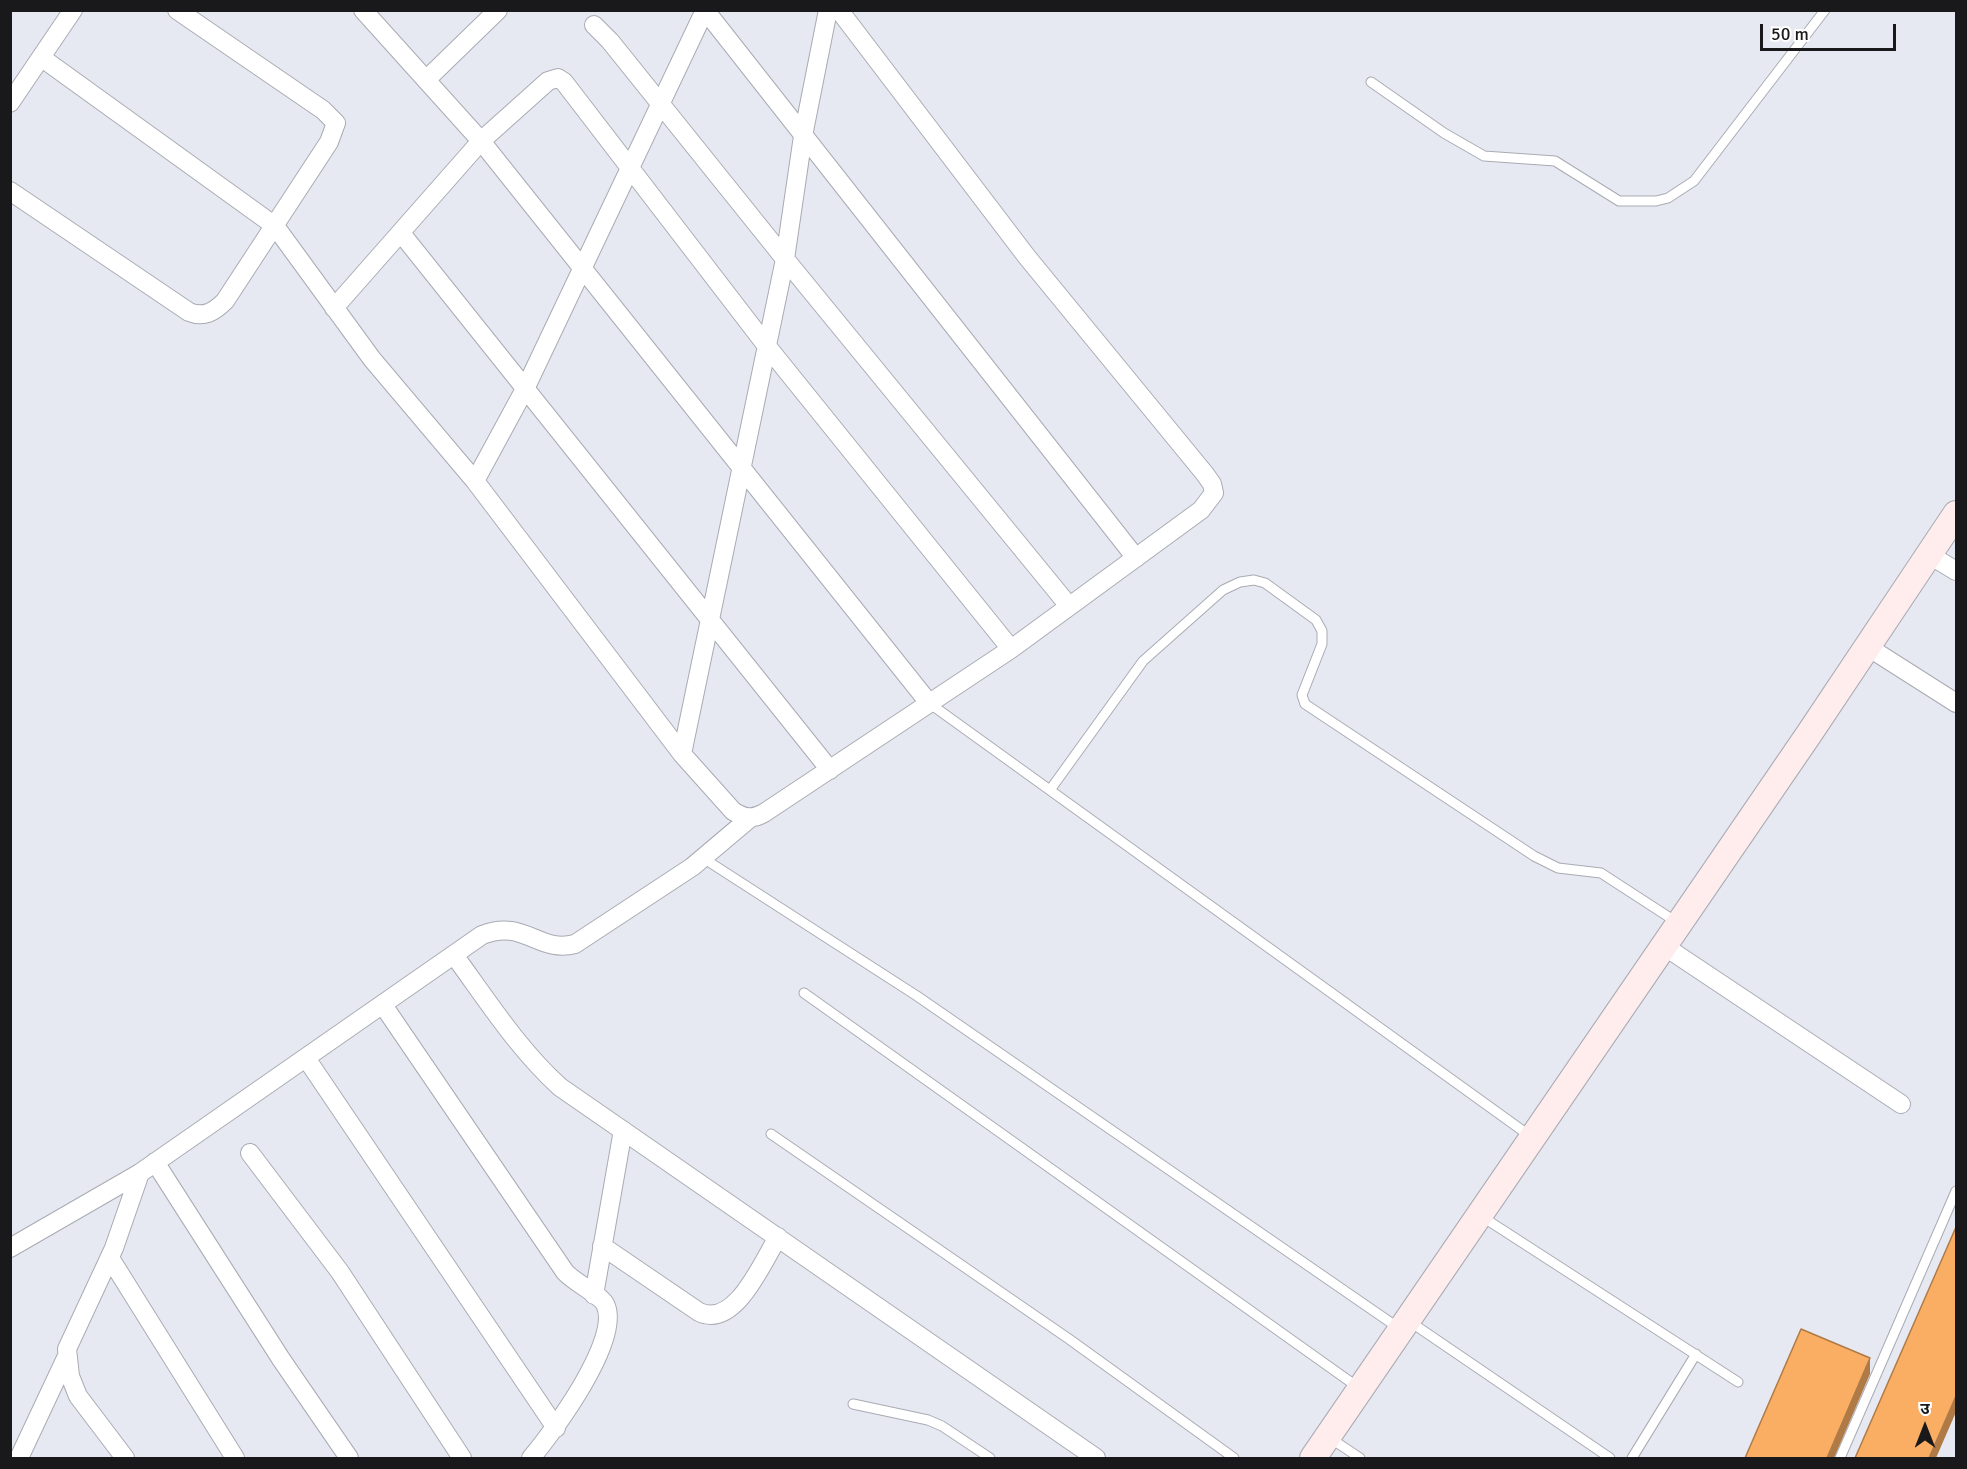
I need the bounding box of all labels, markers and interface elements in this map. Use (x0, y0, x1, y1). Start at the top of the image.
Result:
scale bar (1763, 12, 1900, 50)
text: 50 m (1771, 23, 1809, 45)
north arrow (1895, 1397, 1955, 1457)
text: उ (1920, 1399, 1930, 1419)

